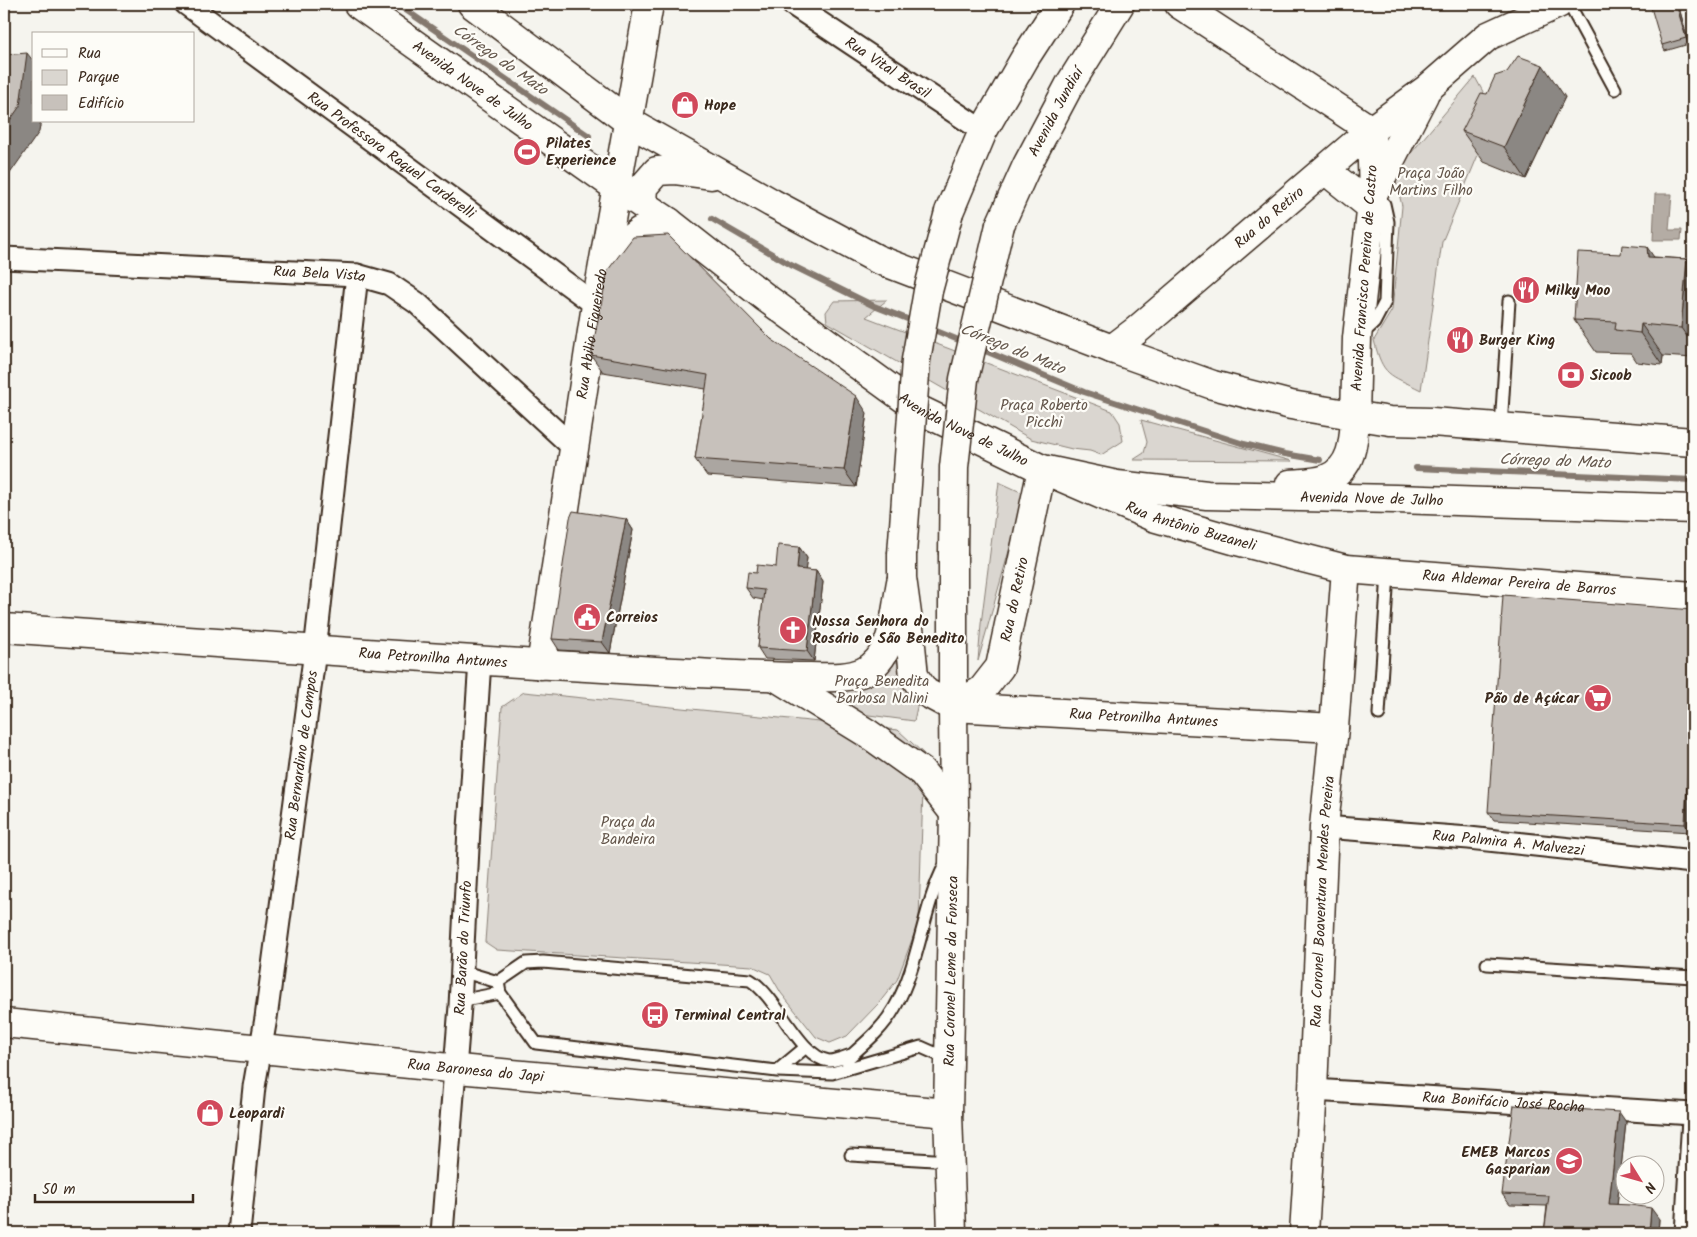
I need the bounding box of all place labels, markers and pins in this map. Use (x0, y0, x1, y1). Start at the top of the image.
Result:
shop icon: Hope (670, 90, 700, 120)
place label: Hope (704, 94, 737, 118)
place label: Pilates Experience (546, 132, 617, 173)
sports icon: Pilates Experience (512, 137, 542, 167)
restaurant icon: Milky Moo (1511, 275, 1541, 305)
place label: Milky Moo (1545, 279, 1610, 303)
restaurant icon: Burger King (1445, 325, 1475, 355)
place label: Burger King (1479, 329, 1555, 353)
bank icon: Sicoob (1556, 360, 1586, 390)
place label: Sicoob (1590, 364, 1632, 388)
public building icon: Correios (572, 602, 602, 632)
place label: Correios (606, 606, 658, 630)
place label: Nossa Senhora do Rosário e São Benedito (812, 610, 964, 651)
church icon: Nossa Senhora do Rosário e São Benedito (778, 615, 808, 645)
supermarket icon: Pão de Açúcar (1583, 683, 1613, 713)
place label: Pão de Açúcar (1485, 687, 1580, 711)
bus stop icon: Terminal Central (640, 1000, 670, 1030)
place label: Terminal Central (674, 1004, 786, 1028)
shop icon: Leopardi (195, 1098, 225, 1128)
place label: Leopardi (229, 1102, 286, 1126)
place label: EMEB Marcos Gasparian (1461, 1141, 1550, 1182)
school or university icon: EMEB Marcos Gasparian (1554, 1146, 1584, 1176)

